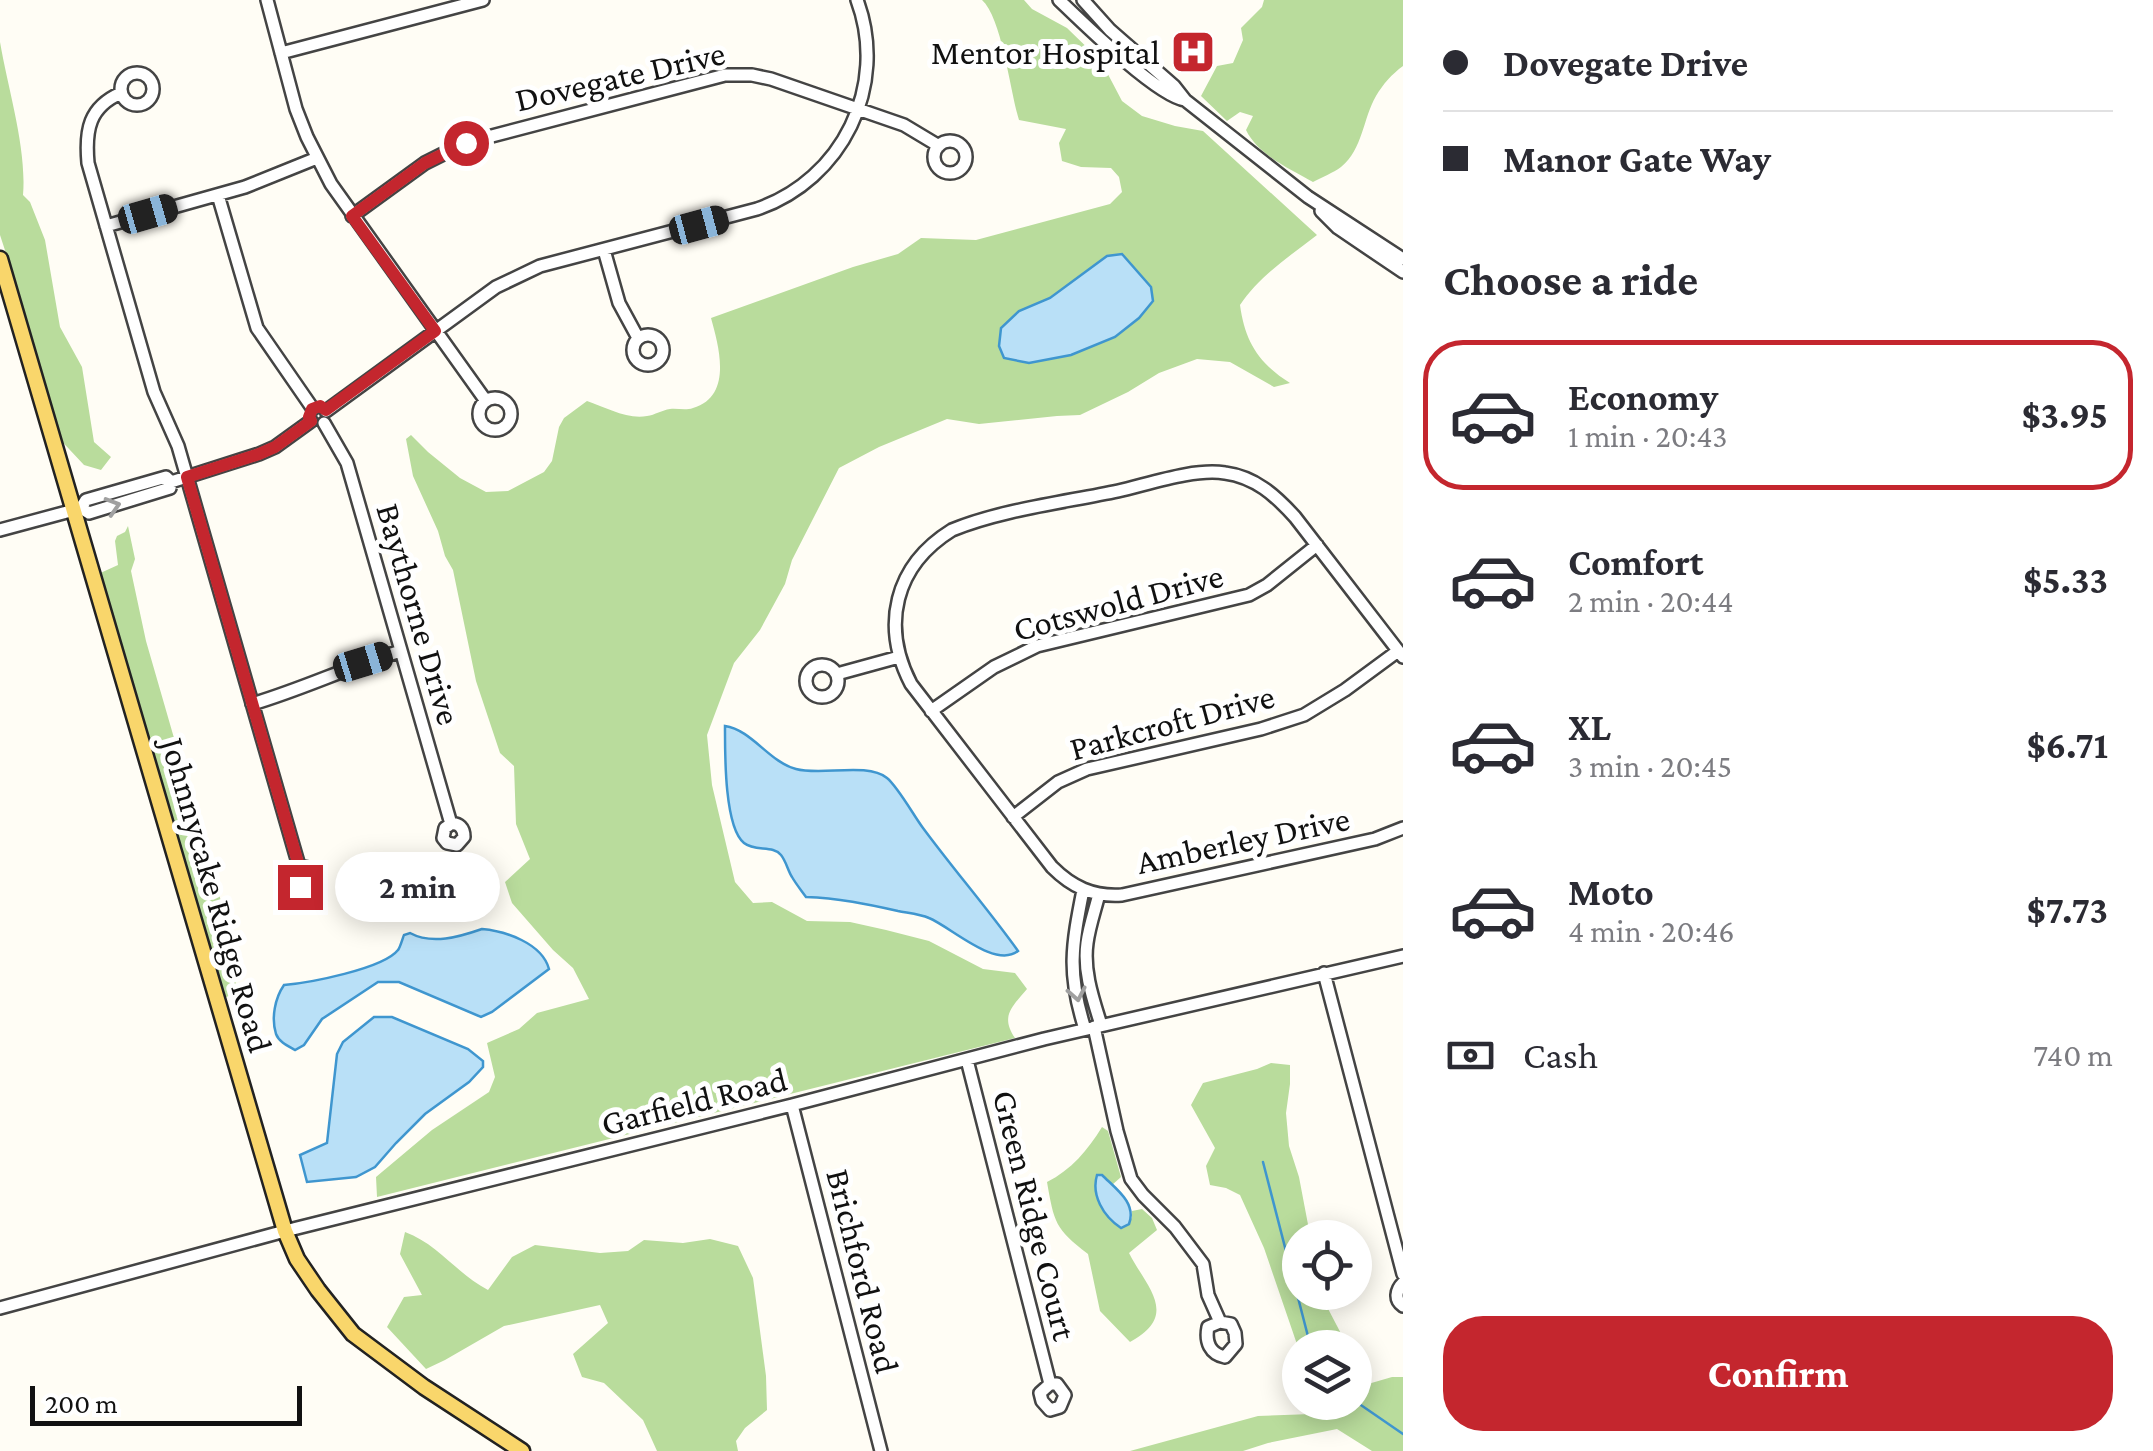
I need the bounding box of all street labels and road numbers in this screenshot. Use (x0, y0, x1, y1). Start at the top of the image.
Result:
street label: Dovegate Drive (511, 33, 729, 120)
street label: Baythorne Drive (368, 499, 469, 729)
street label: Cotswold Drive (1009, 556, 1227, 649)
street label: Parkcroft Drive (1066, 676, 1279, 769)
street label: Johnnycake Ridge Road (152, 730, 280, 1057)
street label: Amberley Drive (1133, 799, 1353, 882)
street label: Garfield Road (597, 1060, 791, 1143)
street label: Green Ridge Court (985, 1086, 1085, 1344)
street label: Brichford Road (818, 1165, 907, 1377)

